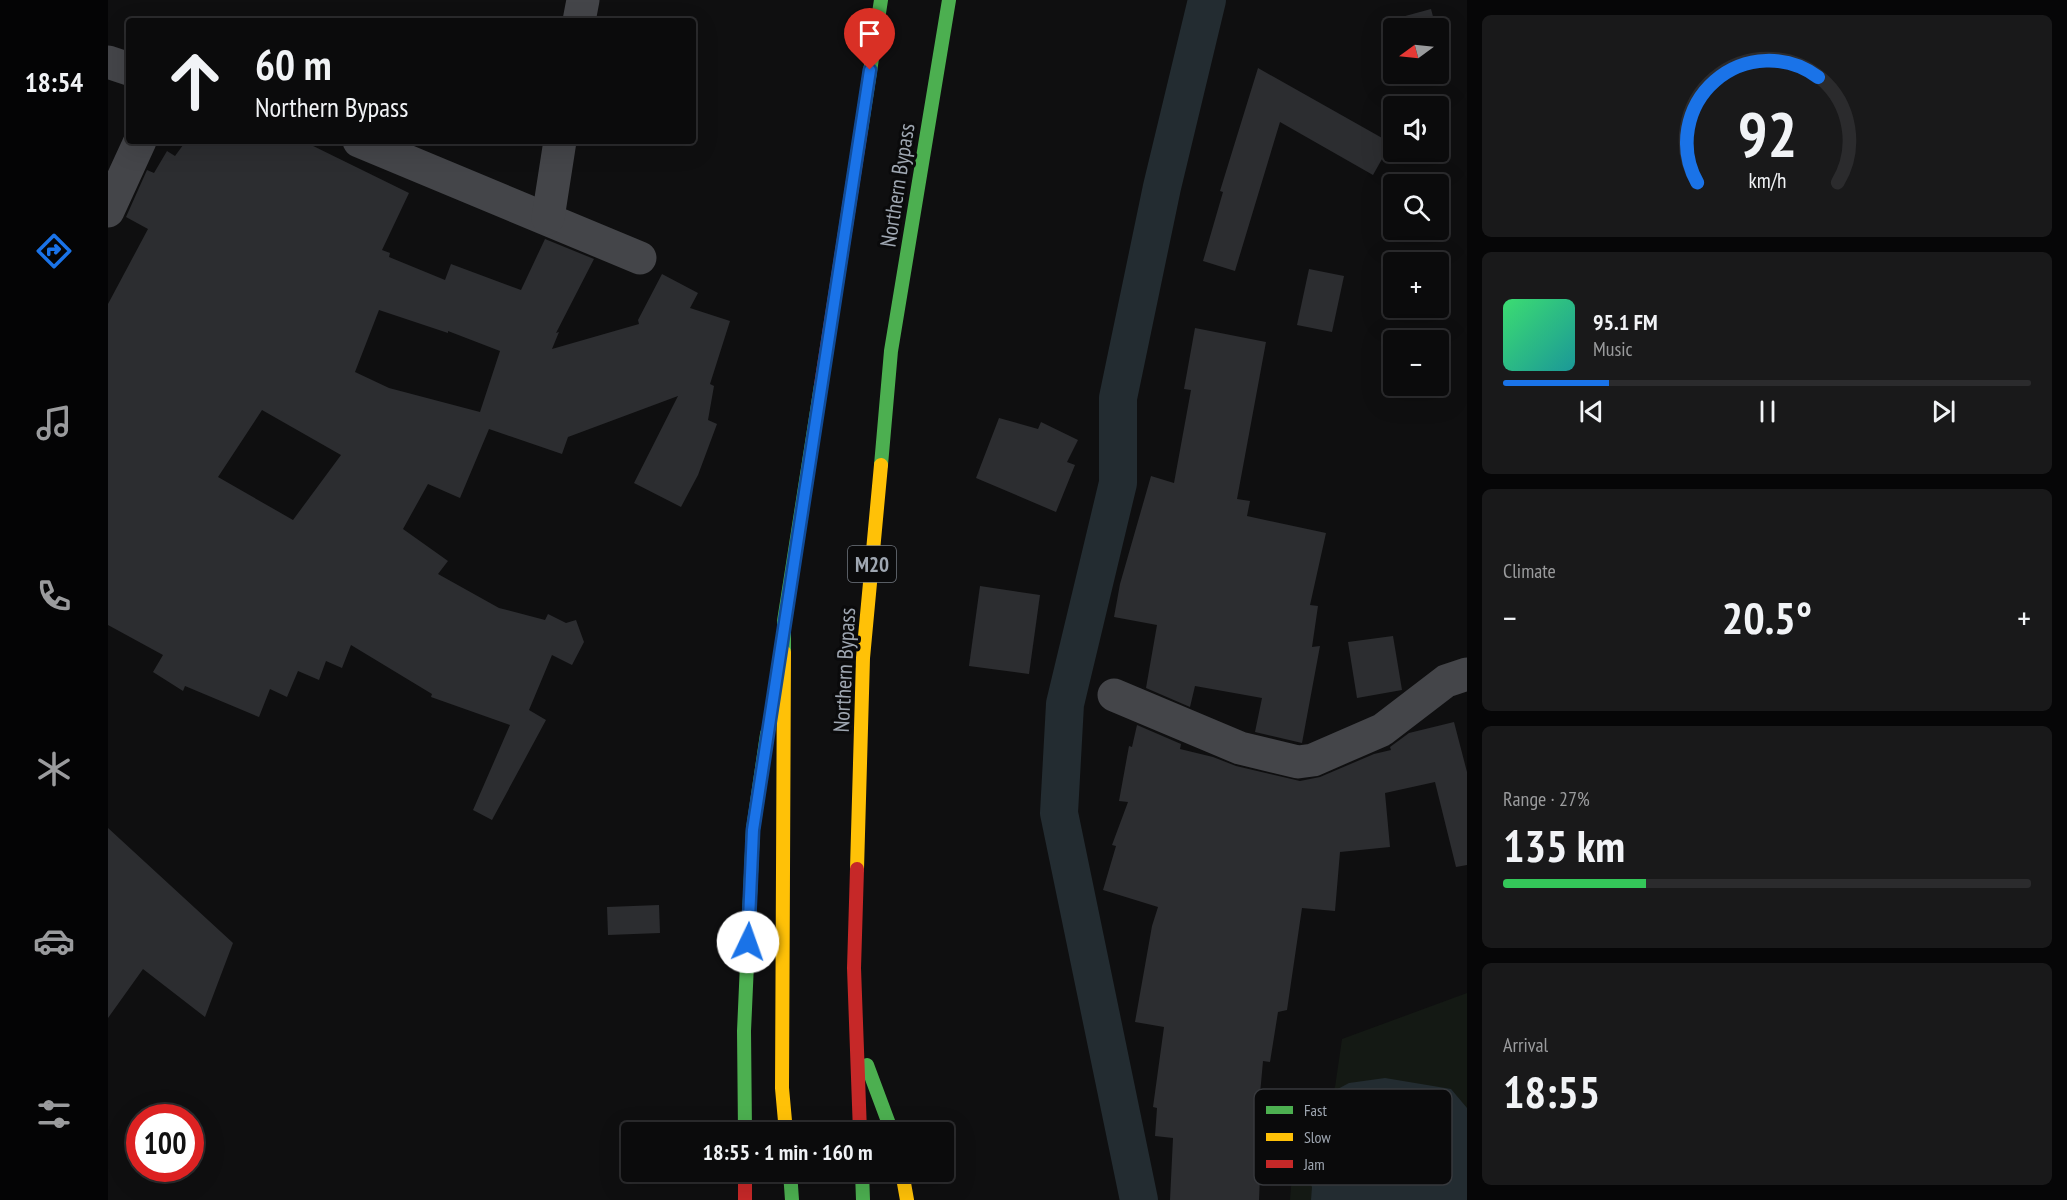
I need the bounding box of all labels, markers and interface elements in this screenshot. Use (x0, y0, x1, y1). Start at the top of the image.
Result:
pin (844, 8, 895, 70)
icon: arrive (853, 17, 886, 50)
north arrow (1383, 18, 1449, 84)
map controls (1383, 18, 1449, 396)
text: 60 m (255, 37, 332, 92)
icon: ahead (156, 42, 234, 120)
text: 18:54 (25, 65, 83, 99)
text: Northern Bypass (255, 90, 408, 124)
text: 92 (1737, 93, 1797, 174)
button: sound (1383, 96, 1449, 162)
street label: Northern Bypass (873, 121, 921, 249)
text: km/h (1748, 166, 1786, 194)
button: search (1383, 174, 1449, 240)
icon: directions (33, 230, 75, 272)
button: + (1383, 252, 1449, 318)
text: 95.1 FM (1593, 308, 1658, 336)
button: − (1383, 330, 1449, 396)
text: Music (1593, 336, 1633, 362)
icon: previous (1575, 395, 1608, 428)
icon: pause (1751, 395, 1784, 428)
icon: next (1927, 395, 1960, 428)
icon: music (33, 402, 75, 444)
road number: M20 (848, 546, 896, 582)
text: Climate (1503, 558, 1556, 584)
icon: phone (33, 575, 75, 617)
text: 20.5° (1722, 588, 1812, 646)
text: − (1503, 596, 1517, 639)
text: + (2017, 596, 2031, 639)
street label: Northern Bypass (827, 607, 861, 733)
icon: climate (33, 748, 75, 790)
text: Range · 27% (1503, 786, 1590, 812)
text: 135 km (1503, 816, 1625, 874)
position arrow (716, 910, 780, 974)
icon: car (33, 920, 75, 962)
text: Arrival (1503, 1032, 1548, 1058)
text: 18:55 (1503, 1062, 1600, 1120)
legend (1254, 1089, 1452, 1185)
icon: filters (33, 1093, 75, 1135)
text: Fast (1304, 1100, 1327, 1120)
speed limit sign: 100 (126, 1104, 204, 1182)
text: Slow (1304, 1127, 1331, 1147)
text: 18:55 · 1 min · 160 m (702, 1138, 873, 1166)
text: Jam (1303, 1154, 1325, 1174)

